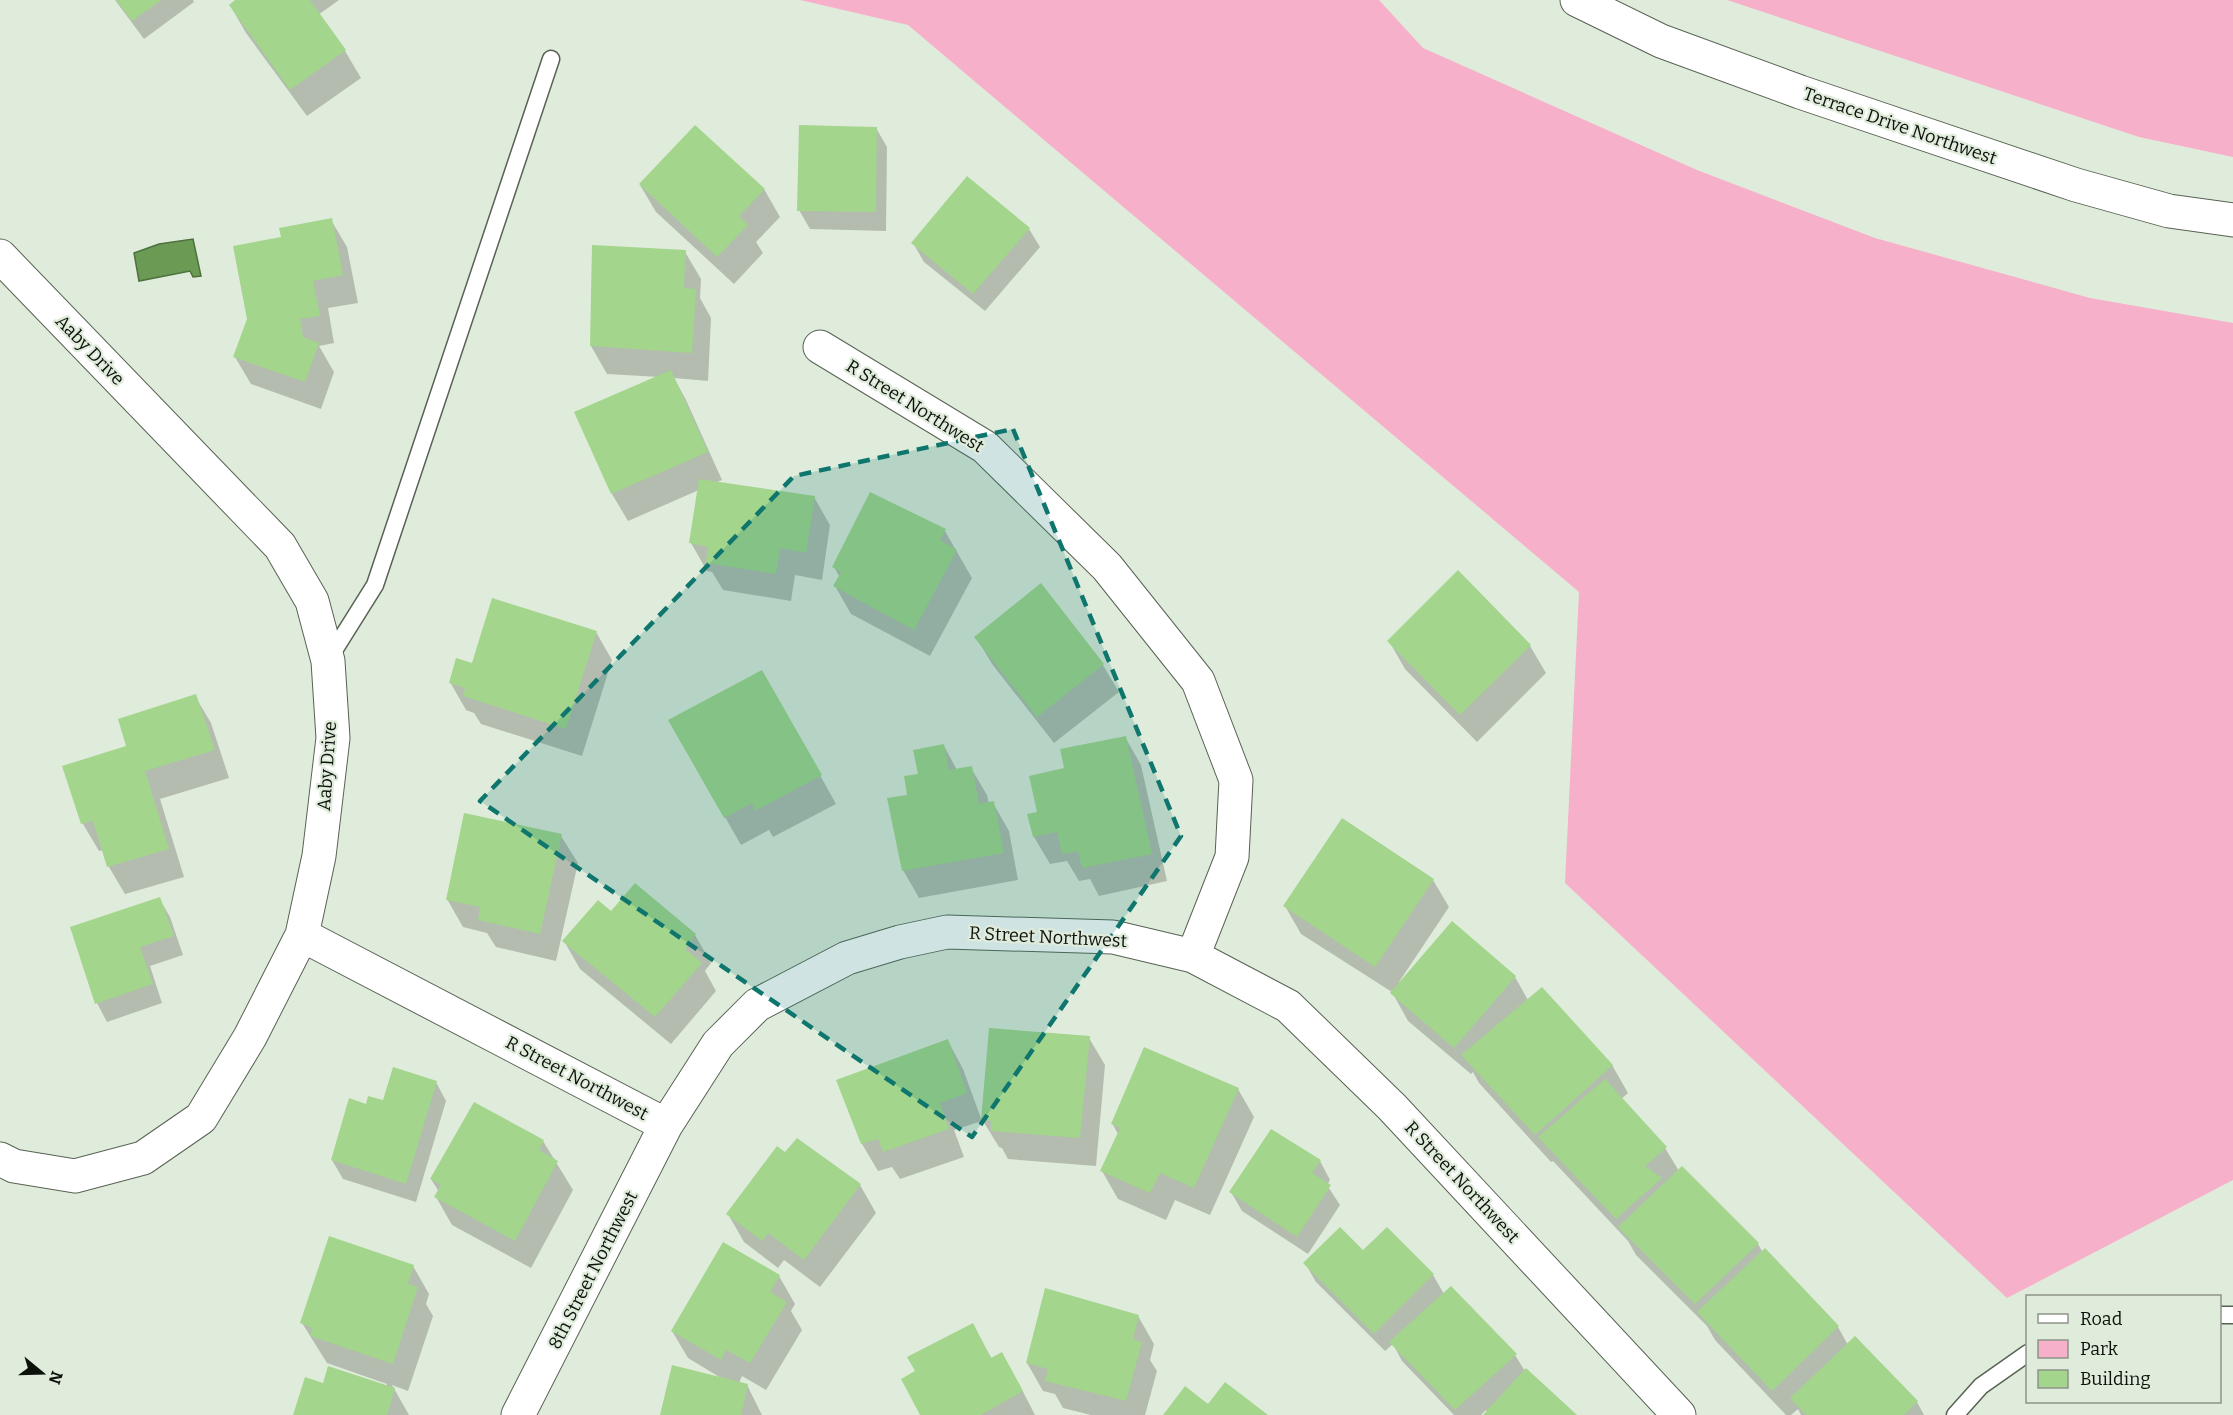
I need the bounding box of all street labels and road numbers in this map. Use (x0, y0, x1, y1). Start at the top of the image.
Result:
street label: Terrace Drive Northwest (1800, 83, 2000, 170)
street label: Aaby Drive (51, 310, 129, 390)
street label: R Street Northwest (842, 355, 988, 458)
street label: Aaby Drive (313, 720, 341, 812)
street label: R Street Northwest (968, 922, 1128, 952)
street label: R Street Northwest (502, 1031, 652, 1125)
street label: R Street Northwest (1400, 1117, 1524, 1248)
street label: 8th Street Northwest (544, 1187, 643, 1353)

